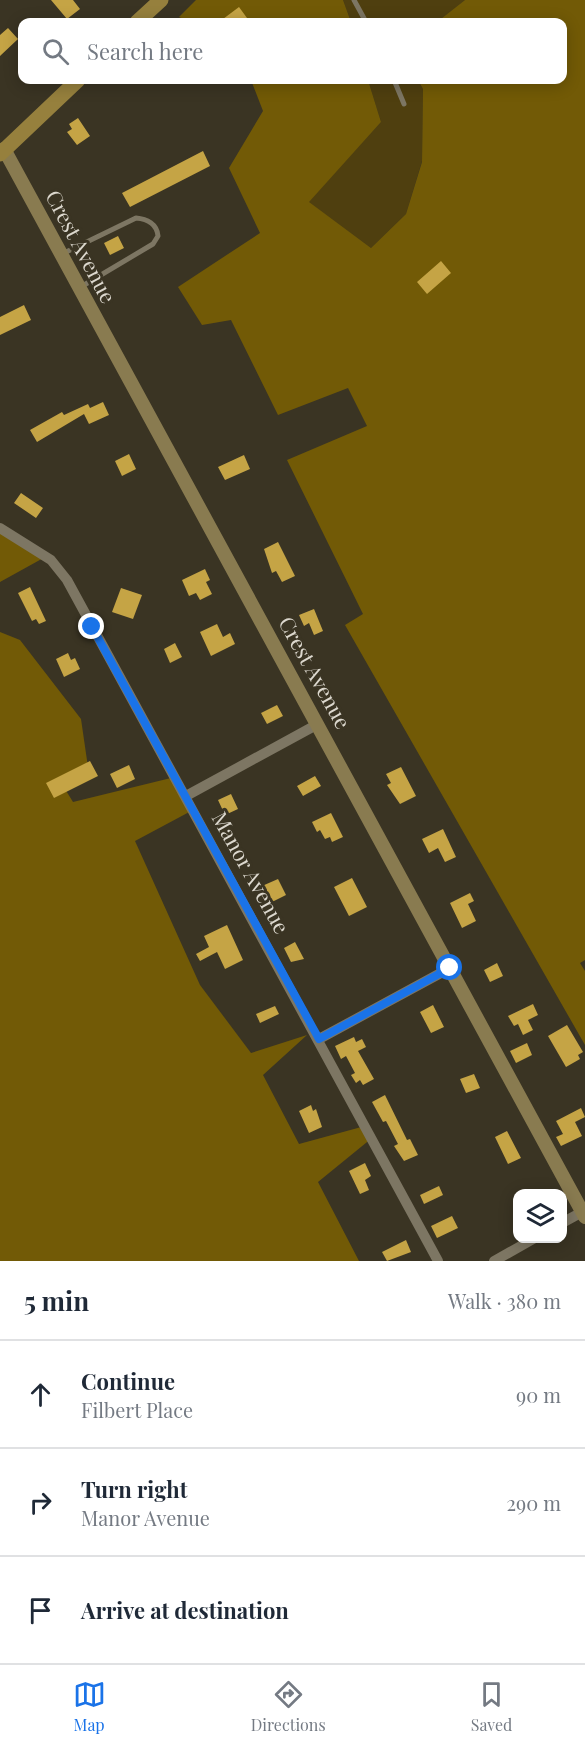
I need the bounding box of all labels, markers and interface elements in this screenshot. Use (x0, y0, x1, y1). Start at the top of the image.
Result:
search box (18, 18, 567, 84)
icon: search (39, 35, 72, 68)
text: Search here (87, 36, 203, 66)
street label: Crest Avenue (40, 185, 123, 308)
street label: Crest Avenue (273, 611, 358, 733)
route end (78, 613, 104, 639)
street label: Manor Avenue (207, 806, 297, 938)
route start (436, 954, 462, 980)
map controls (513, 1189, 567, 1243)
button: layers (513, 1189, 567, 1243)
text: 5 min (24, 1283, 89, 1318)
text: Walk · 380 m (448, 1287, 561, 1314)
text: Continue (81, 1366, 175, 1396)
icon: ahead (24, 1378, 57, 1411)
text: 90 m (516, 1381, 561, 1408)
text: Filbert Place (81, 1396, 193, 1423)
text: Turn right (81, 1474, 187, 1504)
icon: right (24, 1486, 57, 1519)
text: 290 m (507, 1489, 561, 1516)
text: Manor Avenue (81, 1504, 210, 1531)
icon: arrive (24, 1594, 57, 1627)
text: Arrive at destination (81, 1595, 289, 1625)
tab: Map (73, 1678, 106, 1735)
tab: Directions (251, 1678, 326, 1735)
tab: Saved (471, 1678, 512, 1735)

